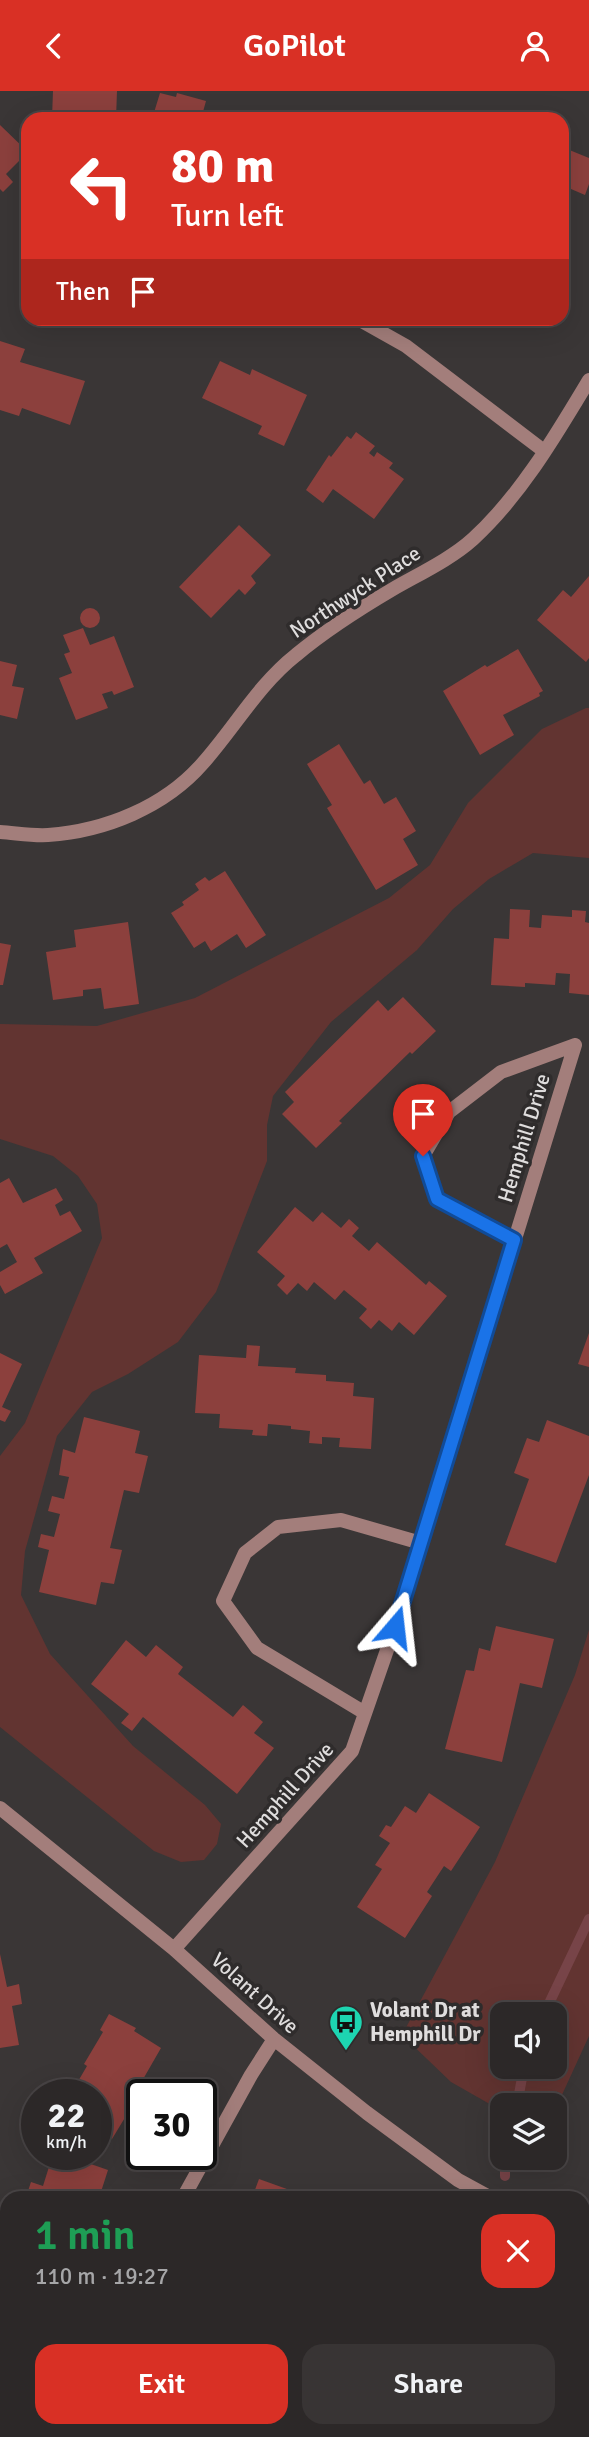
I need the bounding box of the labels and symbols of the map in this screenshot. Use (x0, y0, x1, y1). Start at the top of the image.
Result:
street label: Northwyck Place (285, 540, 425, 644)
street label: Hemphill Drive (492, 1070, 556, 1206)
pin (393, 1084, 453, 1156)
position arrow (358, 1590, 432, 1664)
street label: Hemphill Drive (231, 1737, 339, 1853)
street label: Volant Drive (206, 1947, 304, 2039)
place label: Volant Dr at Hemphill Dr (370, 1997, 481, 2047)
bus stop icon: Volant Dr at Hemphill Dr (327, 2003, 365, 2052)
speed limit sign: 30 (126, 2079, 217, 2170)

